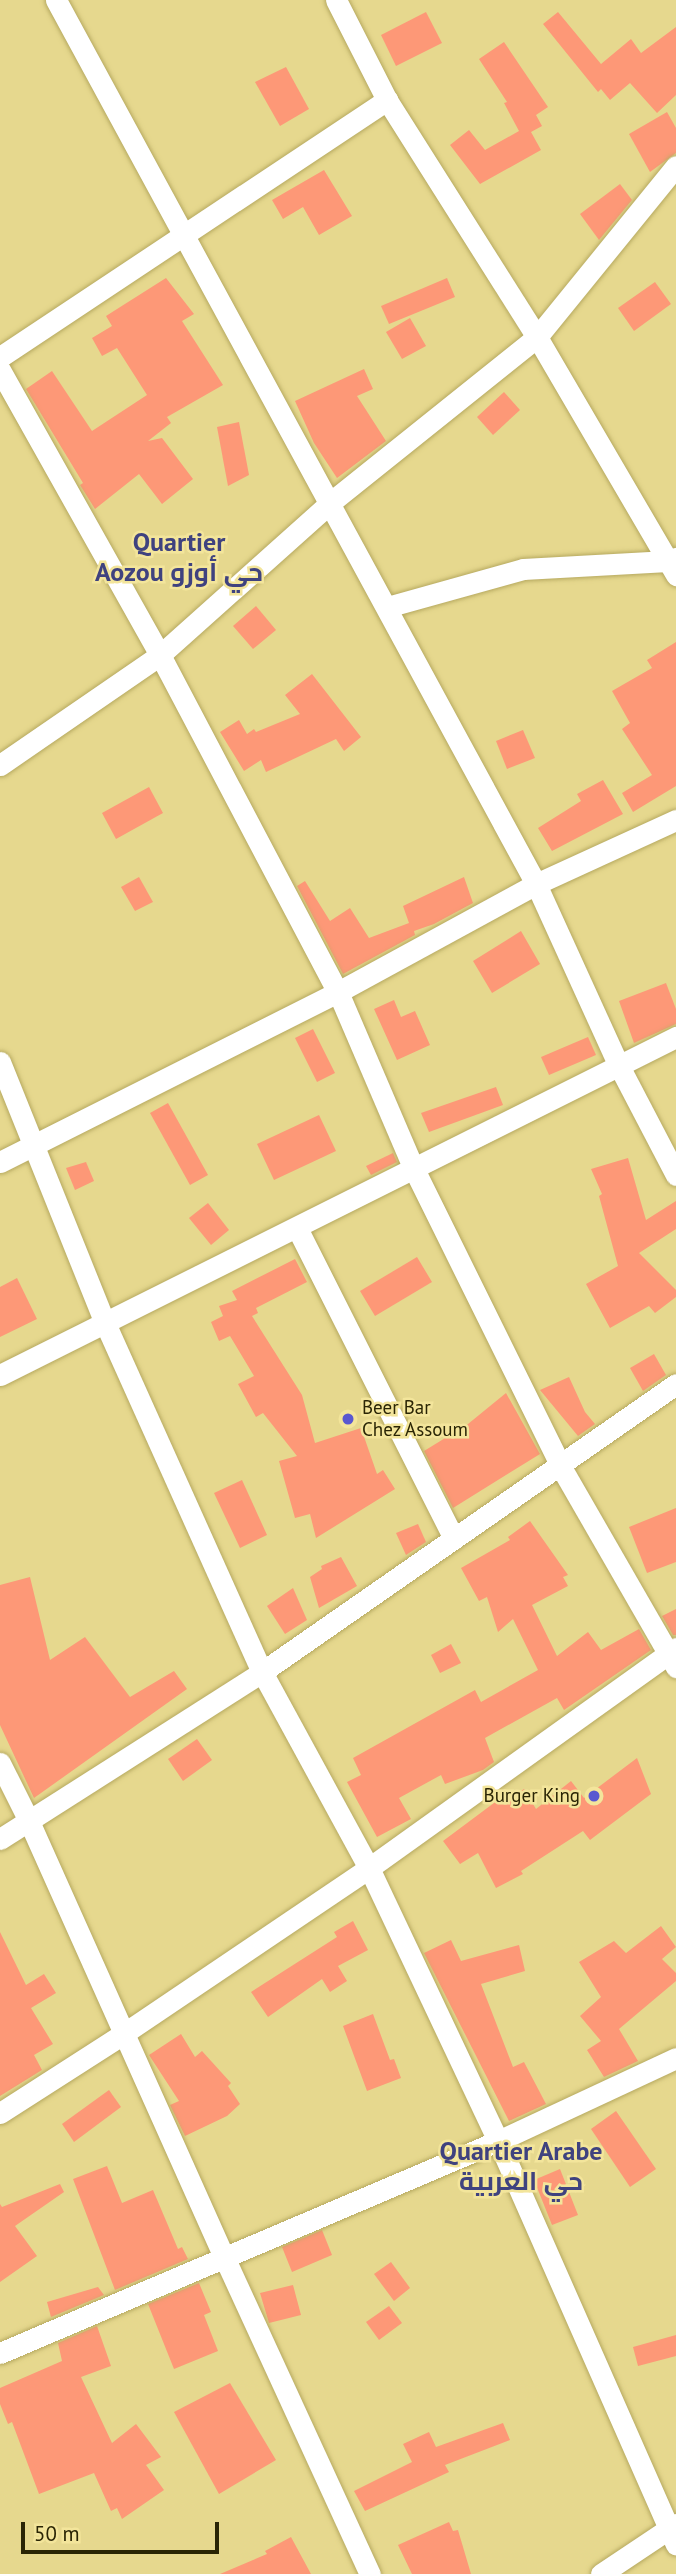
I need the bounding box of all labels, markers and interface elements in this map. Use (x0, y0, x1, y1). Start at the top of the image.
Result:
district label: Quartier Aozou حي أوزو (95, 526, 263, 588)
place label: Beer Bar Chez Assoum (362, 1397, 469, 1441)
marker: Beer Bar Chez Assoum (340, 1411, 356, 1427)
place label: Burger King (484, 1785, 580, 1807)
marker: Burger King (586, 1788, 602, 1804)
district label: Quartier Arabe حي العربية (439, 2135, 603, 2196)
scale bar (24, 2508, 222, 2552)
text: 50 m (34, 2520, 80, 2547)

